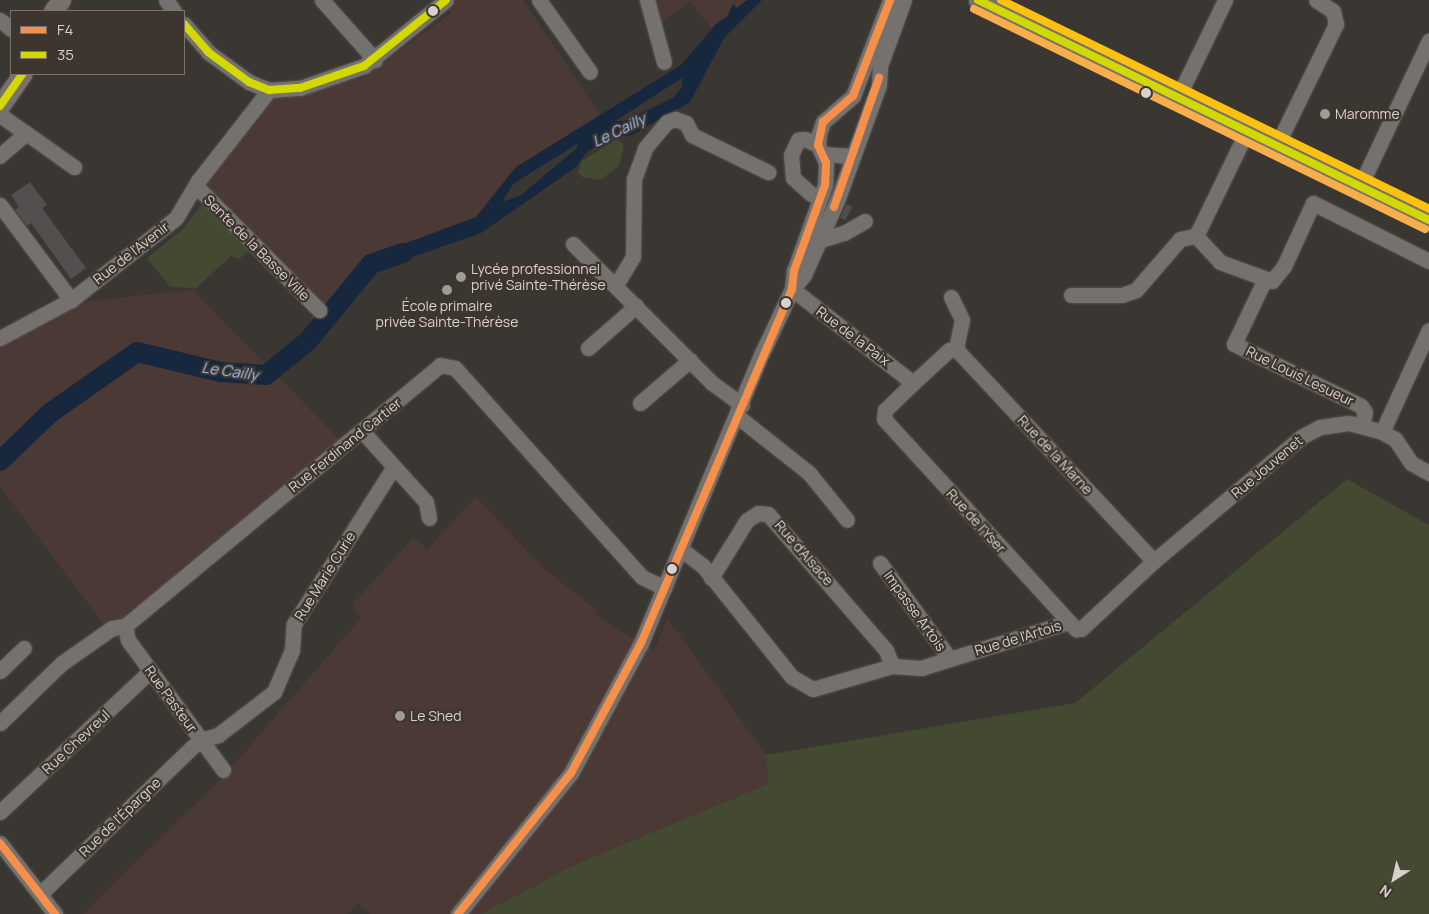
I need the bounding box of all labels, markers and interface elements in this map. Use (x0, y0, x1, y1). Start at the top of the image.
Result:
unlabelled marker (428, 6, 438, 16)
legend (10, 10, 185, 75)
text: F4 (57, 19, 73, 40)
text: 35 (57, 44, 74, 65)
unlabelled marker (1141, 88, 1151, 98)
place label: Maromme (1335, 106, 1400, 122)
marker: Maromme (1319, 108, 1331, 120)
water label: Le Cailly (589, 109, 649, 151)
street label: Sente de la Basse Ville (201, 192, 313, 304)
street label: Rue de l'Avenir (90, 218, 172, 288)
place label: Lycée professionnel privé Sainte-Thérèse (471, 261, 606, 294)
marker: Lycée professionnel privé Sainte-Thérèse (455, 271, 467, 283)
marker: École primaire privée Sainte-Thérèse (441, 284, 453, 296)
place label: École primaire privée Sainte-Thérèse (376, 298, 518, 331)
unlabelled marker (781, 298, 791, 308)
street label: Rue de la Paix (813, 303, 893, 369)
street label: Rue Louis Lesueur (1243, 343, 1357, 409)
water label: Le Cailly (201, 358, 259, 384)
street label: Rue Ferdinand Cartier (285, 394, 405, 496)
street label: Rue de la Marne (1014, 412, 1096, 498)
street label: Rue Jouvenet (1228, 432, 1306, 502)
street label: Rue de l'Yser (943, 485, 1009, 557)
street label: Rue d'Alsace (771, 517, 837, 589)
street label: Rue Marie Curie (291, 528, 359, 624)
unlabelled marker (667, 564, 677, 574)
street label: Impasse Artois (880, 568, 950, 654)
street label: Rue de l'Artois (973, 617, 1063, 659)
street label: Rue Pasteur (141, 662, 201, 736)
street label: Rue Chevreul (39, 706, 113, 778)
place label: Le Shed (410, 708, 462, 724)
marker: Le Shed (394, 710, 406, 722)
street label: Rue de l'Épargne (76, 774, 164, 860)
north arrow (1369, 854, 1419, 904)
text: N (1376, 881, 1395, 902)

